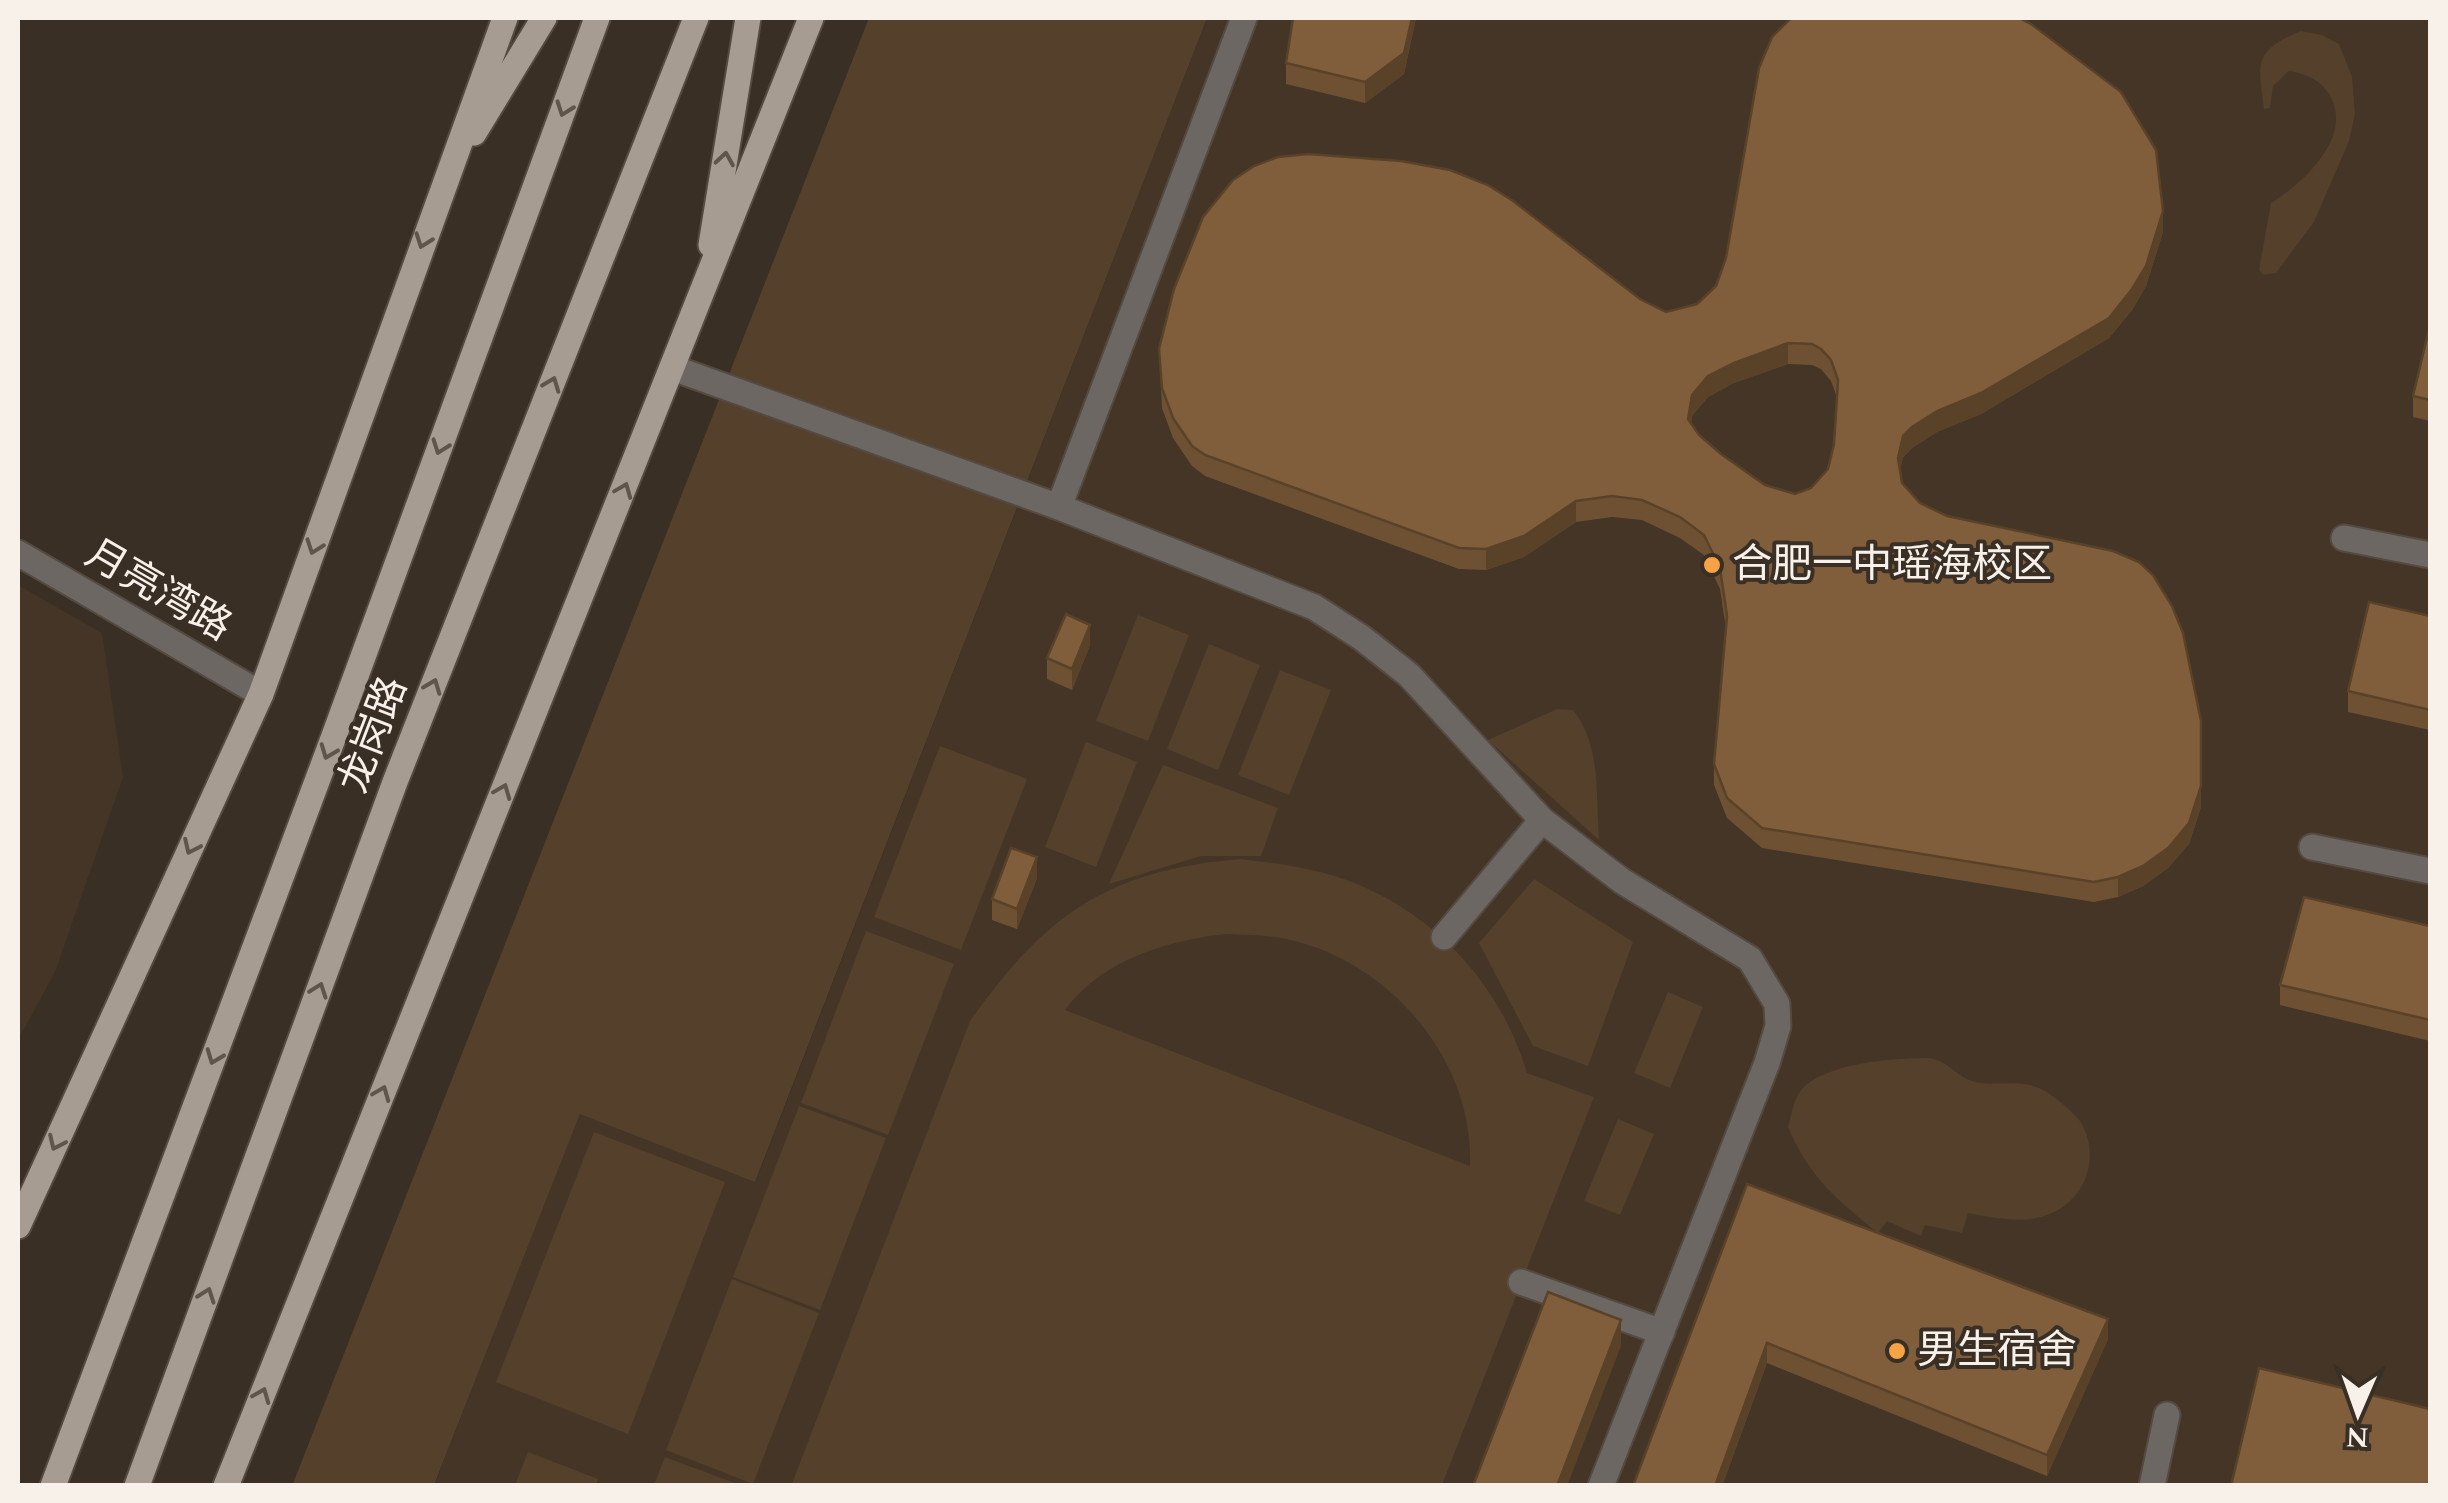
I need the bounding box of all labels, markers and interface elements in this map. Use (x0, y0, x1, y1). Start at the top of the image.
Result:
one-way arrow (556, 99, 576, 117)
one-way arrow (714, 150, 735, 167)
one-way arrow (415, 231, 435, 248)
one-way arrow (541, 376, 561, 393)
one-way arrow (431, 438, 452, 455)
one-way arrow (612, 482, 632, 499)
street label: 月亮湾路 (73, 525, 243, 657)
place label: 合肥一中瑶海校区 (1732, 535, 2052, 596)
one-way arrow (305, 537, 326, 554)
marker: 合肥一中瑶海校区 (1701, 554, 1723, 576)
street label: 龙岗路 (324, 668, 424, 802)
one-way arrow (421, 678, 441, 696)
one-way arrow (320, 743, 340, 760)
one-way arrow (492, 784, 512, 801)
one-way arrow (184, 837, 204, 855)
one-way arrow (307, 983, 328, 1000)
one-way arrow (205, 1047, 226, 1064)
one-way arrow (371, 1085, 391, 1103)
one-way arrow (48, 1133, 68, 1151)
one-way arrow (195, 1288, 216, 1305)
place label: 男生宿舍 (1917, 1321, 2077, 1382)
marker: 男生宿舍 (1886, 1340, 1908, 1362)
north arrow (2308, 1363, 2408, 1463)
one-way arrow (250, 1387, 270, 1405)
text: N (2345, 1415, 2369, 1458)

